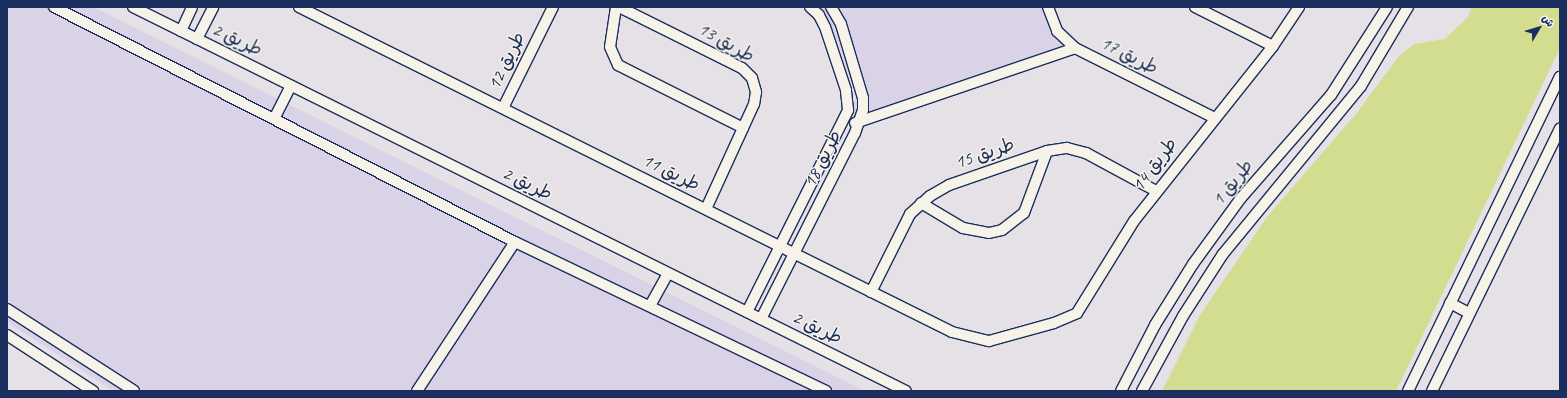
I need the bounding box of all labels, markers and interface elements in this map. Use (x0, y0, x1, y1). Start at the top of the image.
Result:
north arrow (1519, 8, 1559, 48)
text: ش (1539, 12, 1558, 30)
street label: طريق 2 (208, 18, 266, 62)
street label: طريق 13 (694, 18, 758, 68)
street label: طريق 12 (483, 28, 531, 94)
street label: طريق 17 (1096, 32, 1162, 80)
street label: طريق 18 (799, 126, 847, 192)
street label: طريق 15 (952, 133, 1018, 175)
street label: طريق 14 (1127, 134, 1183, 196)
street label: طريق 11 (638, 149, 704, 197)
street label: طريق 1 (1207, 155, 1259, 211)
street label: طريق 2 (498, 162, 556, 206)
street label: طريق 2 (788, 306, 846, 350)

